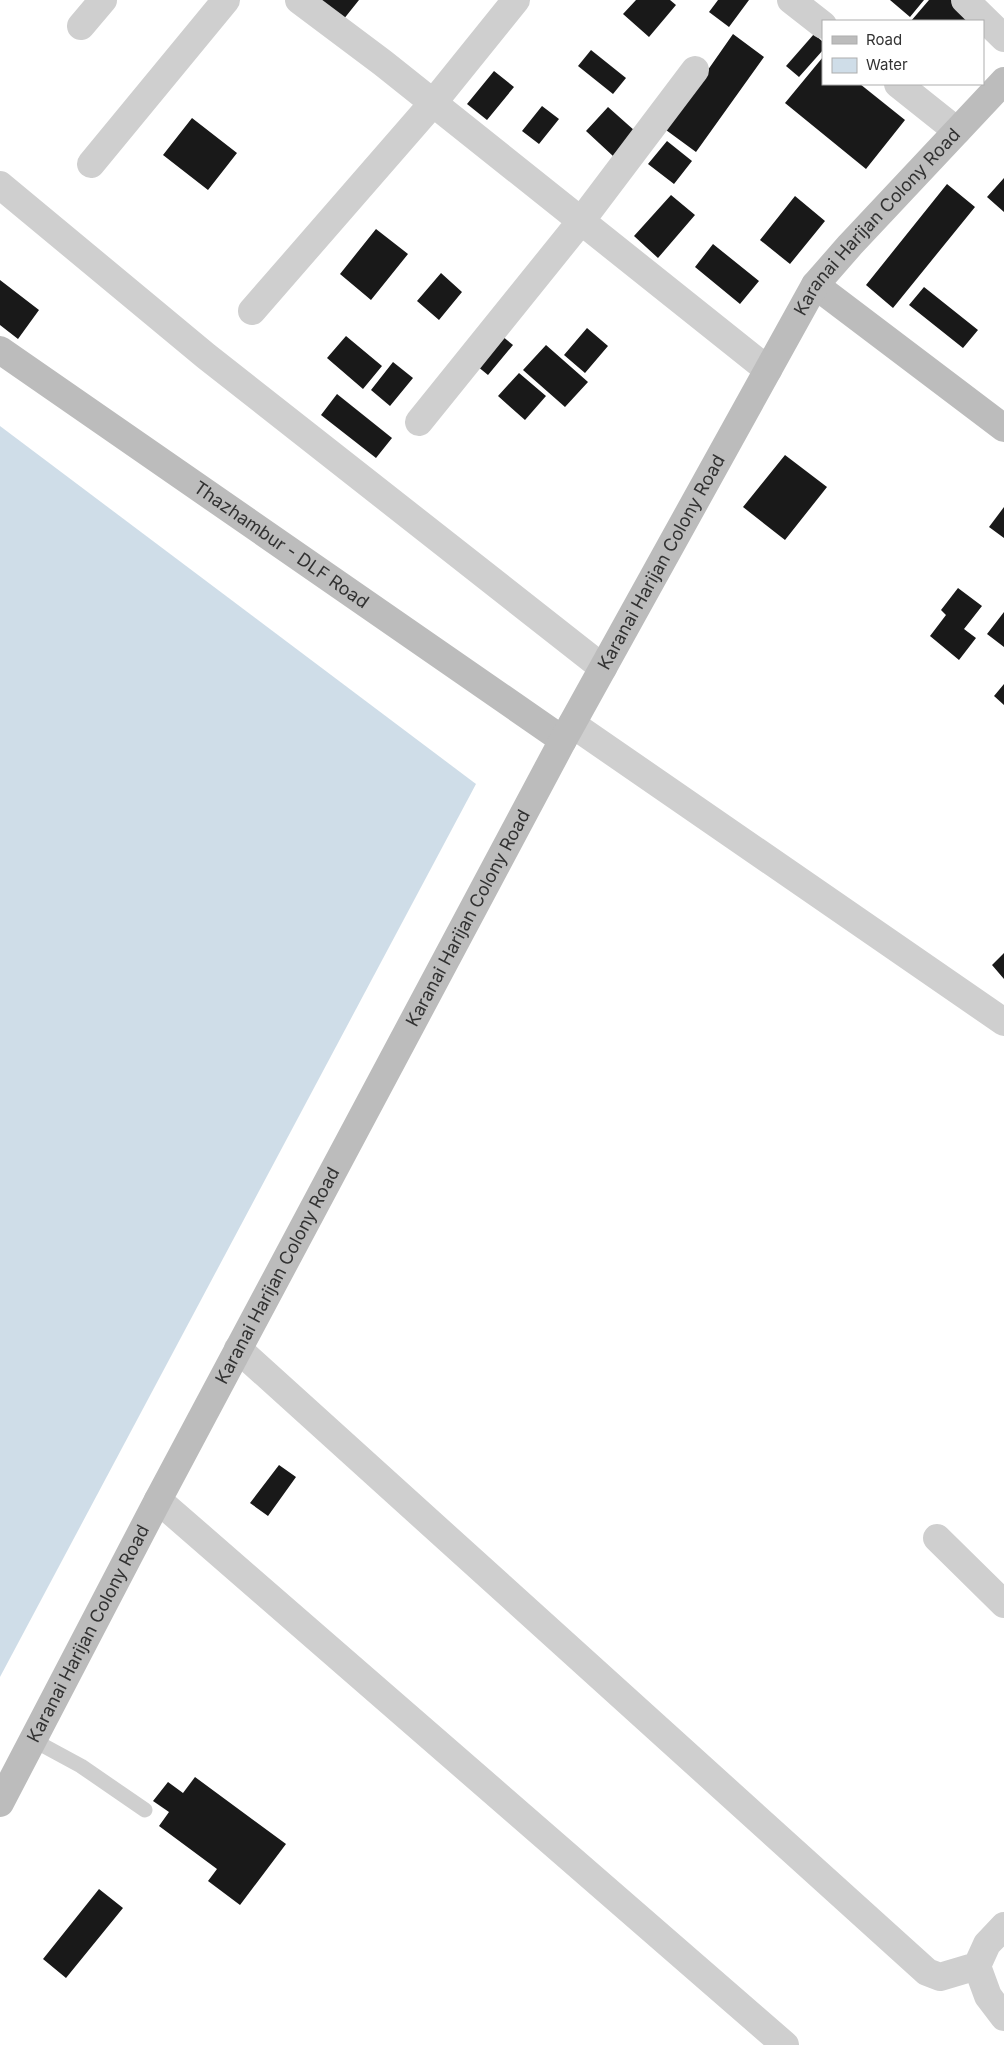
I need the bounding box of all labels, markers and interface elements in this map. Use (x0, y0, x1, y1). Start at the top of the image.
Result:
legend (822, 20, 984, 85)
text: Road (866, 30, 902, 49)
text: Water (866, 55, 908, 74)
street label: Karanai Harijan Colony Road (789, 124, 964, 319)
street label: Karanai Harijan Colony Road (593, 451, 729, 673)
street label: Thazhambur - DLF Road (190, 476, 373, 612)
street label: Karanai Harijan Colony Road (401, 806, 534, 1030)
street label: Karanai Harijan Colony Road (211, 1163, 343, 1387)
street label: Karanai Harijan Colony Road (23, 1521, 153, 1746)

